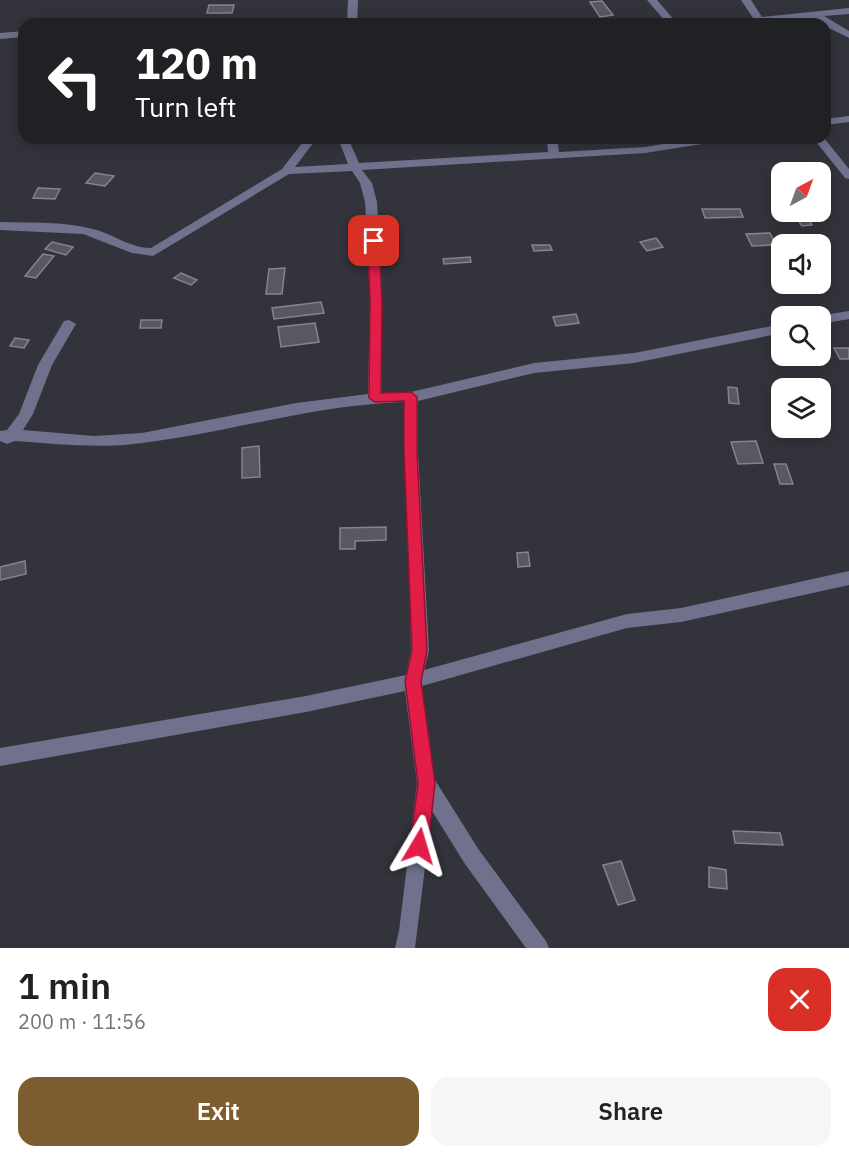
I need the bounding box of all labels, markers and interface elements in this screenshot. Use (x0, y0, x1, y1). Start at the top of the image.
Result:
text: 120 m (135, 36, 258, 91)
icon: left (36, 42, 114, 120)
text: Turn left (135, 89, 236, 124)
north arrow (771, 162, 831, 222)
map controls (771, 162, 831, 438)
pin (348, 215, 399, 266)
icon: arrive (357, 224, 390, 257)
button: sound (771, 234, 831, 294)
button: search (771, 306, 831, 366)
button: layers (771, 378, 831, 438)
position arrow (387, 814, 451, 878)
text: 1 min (18, 962, 111, 1009)
button: close (768, 968, 831, 1031)
text: 200 m · 11:56 (18, 1008, 146, 1035)
button: Exit (18, 1077, 419, 1146)
button: Share (431, 1077, 831, 1146)

